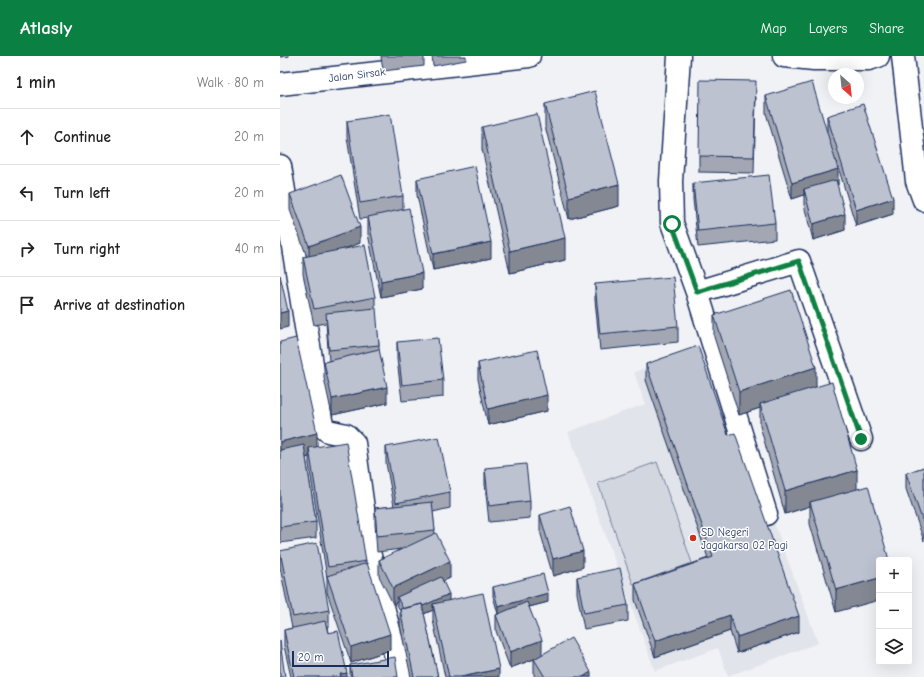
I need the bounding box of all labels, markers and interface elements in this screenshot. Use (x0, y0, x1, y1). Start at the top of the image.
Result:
text: Atlasly (20, 17, 72, 39)
text: Map (760, 20, 787, 37)
text: Layers (809, 20, 847, 37)
text: Share (869, 20, 904, 37)
street label: Jalan Sirsak (328, 65, 387, 85)
north arrow (828, 68, 864, 104)
text: 1 min (16, 73, 56, 92)
text: Walk · 80 m (197, 75, 264, 90)
icon: ahead (16, 126, 38, 148)
text: Continue (54, 128, 111, 146)
text: 20 m (234, 129, 264, 144)
icon: left (16, 182, 38, 204)
text: Turn left (54, 184, 110, 202)
text: 20 m (234, 185, 264, 200)
route start (663, 215, 681, 233)
icon: right (16, 238, 38, 260)
text: Turn right (54, 240, 120, 258)
text: 40 m (235, 241, 264, 256)
icon: arrive (16, 294, 38, 316)
text: Arrive at destination (54, 296, 185, 314)
route end (852, 430, 870, 448)
place label: SD Negeri Jagakarsa 02 Pagi (701, 526, 788, 552)
marker: SD Negeri Jagakarsa 02 Pagi (688, 533, 698, 543)
map controls (876, 557, 912, 665)
button: + (876, 557, 912, 593)
button: − (876, 593, 912, 629)
button: layers (876, 629, 912, 665)
scale bar (292, 649, 389, 668)
text: 20 m (298, 651, 323, 664)

